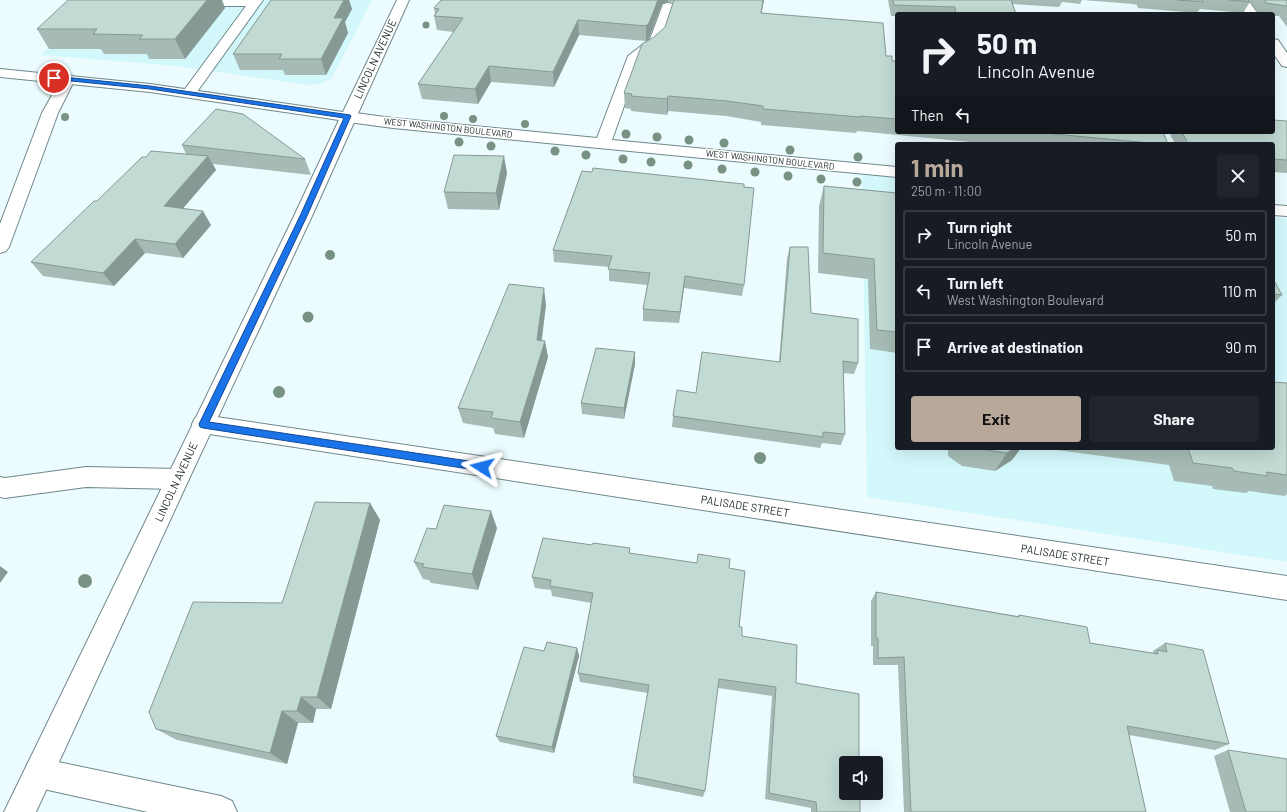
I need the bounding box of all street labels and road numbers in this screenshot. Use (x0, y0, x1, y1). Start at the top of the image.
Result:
street label: LINCOLN AVENUE (350, 17, 399, 101)
street label: WEST WASHINGTON BOULEVARD (383, 115, 513, 140)
street label: WEST WASHINGTON BOULEVARD (705, 147, 835, 172)
street label: LINCOLN AVENUE (151, 440, 200, 524)
street label: PALISADE STREET (700, 492, 790, 519)
street label: PALISADE STREET (1020, 541, 1110, 568)

